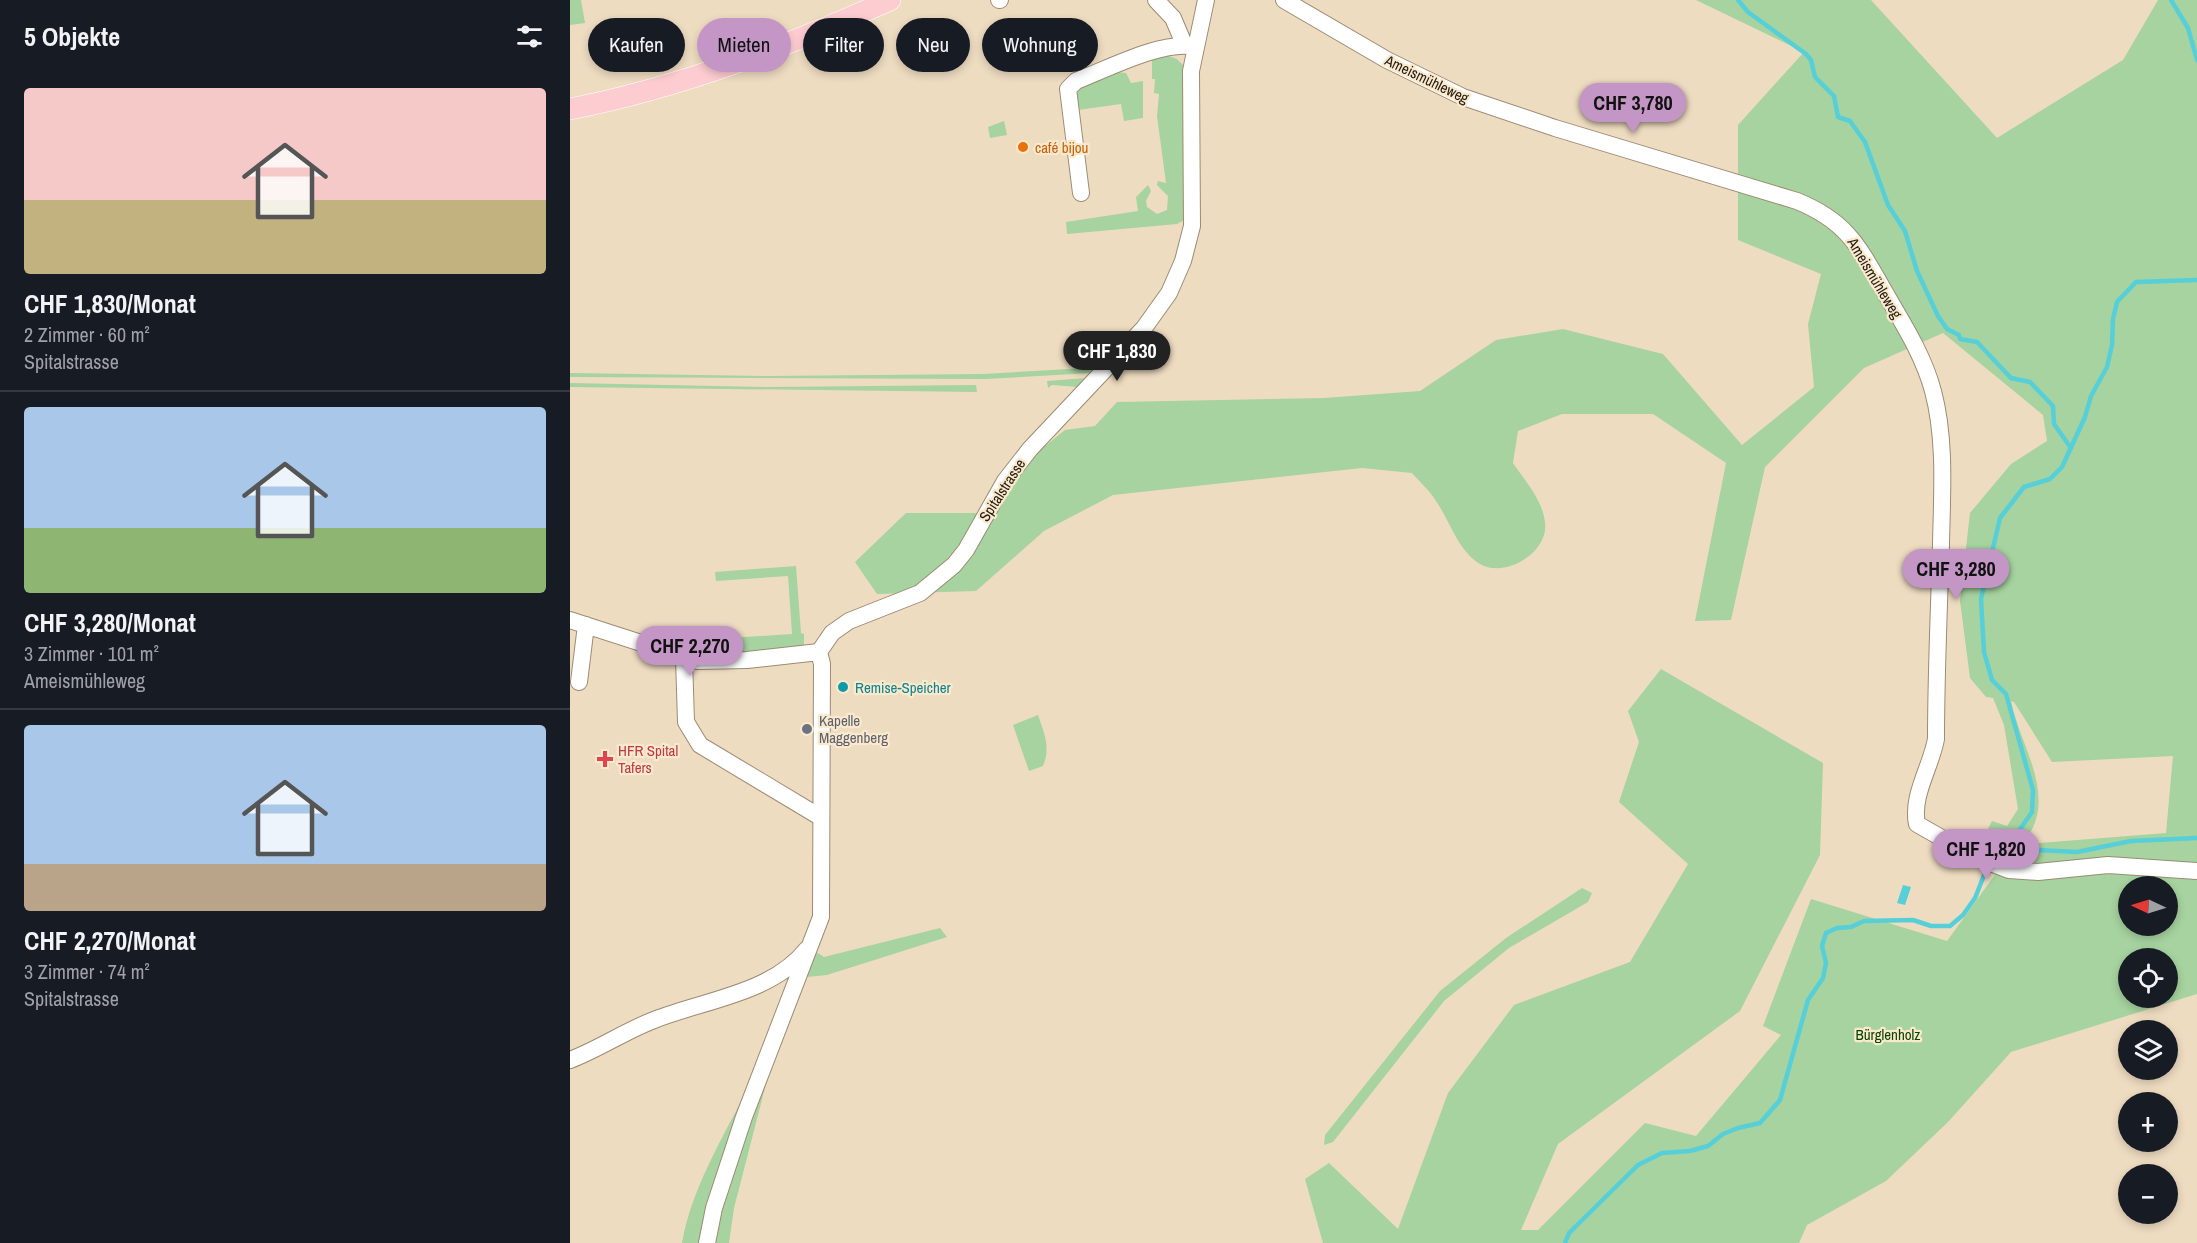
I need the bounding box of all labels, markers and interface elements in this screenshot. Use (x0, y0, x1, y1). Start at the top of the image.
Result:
chip: Kaufen (588, 18, 685, 72)
chip: Mieten (697, 18, 791, 72)
chip: Filter (803, 18, 884, 72)
chip: Neu (896, 18, 970, 72)
chip: Wohnung (982, 18, 1098, 72)
text: 5 Objekte (24, 19, 120, 54)
icon: filters (513, 20, 546, 53)
street label: Ameismühleweg (1381, 49, 1473, 108)
pin: CHF 3,780 (1564, 83, 1702, 134)
text: CHF 3,780 (1593, 89, 1673, 116)
icon: home (231, 127, 339, 235)
place label: café bijou (1035, 137, 1088, 158)
marker: café bijou (1016, 140, 1030, 154)
street label: Ameismühleweg (1842, 233, 1907, 323)
text: CHF 1,830/Monat (24, 286, 196, 321)
text: 2 Zimmer · 60 m² (24, 321, 150, 348)
pin: CHF 1,830 (1048, 331, 1186, 382)
text: CHF 1,830 (1077, 337, 1157, 364)
text: Spitalstrasse (24, 348, 119, 375)
icon: home (231, 446, 339, 554)
street label: Spitalstrasse (974, 454, 1030, 526)
pin: CHF 3,280 (1887, 549, 2025, 600)
text: CHF 3,280 (1916, 555, 1996, 582)
text: CHF 3,280/Monat (24, 605, 196, 640)
pin: CHF 2,270 (621, 626, 759, 677)
text: CHF 2,270 (650, 632, 730, 659)
text: 3 Zimmer · 101 m² (24, 640, 159, 667)
text: Ameismühleweg (24, 667, 145, 694)
place label: Remise-Speicher (855, 677, 951, 698)
marker: Remise-Speicher (836, 680, 850, 694)
place label: Kapelle Maggenberg (819, 710, 888, 748)
marker: Kapelle Maggenberg (800, 722, 814, 736)
place label: HFR Spital Tafers (618, 740, 678, 778)
marker: HFR Spital Tafers (596, 750, 614, 768)
icon: home (231, 764, 339, 872)
pin: CHF 1,820 (1917, 829, 2055, 880)
text: CHF 1,820 (1946, 835, 2026, 862)
north arrow (2118, 876, 2178, 936)
map controls (2118, 876, 2178, 1224)
text: CHF 2,270/Monat (24, 923, 196, 958)
button: locate (2118, 948, 2178, 1008)
text: 3 Zimmer · 74 m² (24, 958, 150, 985)
text: Spitalstrasse (24, 985, 119, 1012)
button: layers (2118, 1020, 2178, 1080)
park label: Bürglenholz (1856, 1024, 1920, 1045)
button: + (2118, 1092, 2178, 1152)
button: − (2118, 1164, 2178, 1224)

